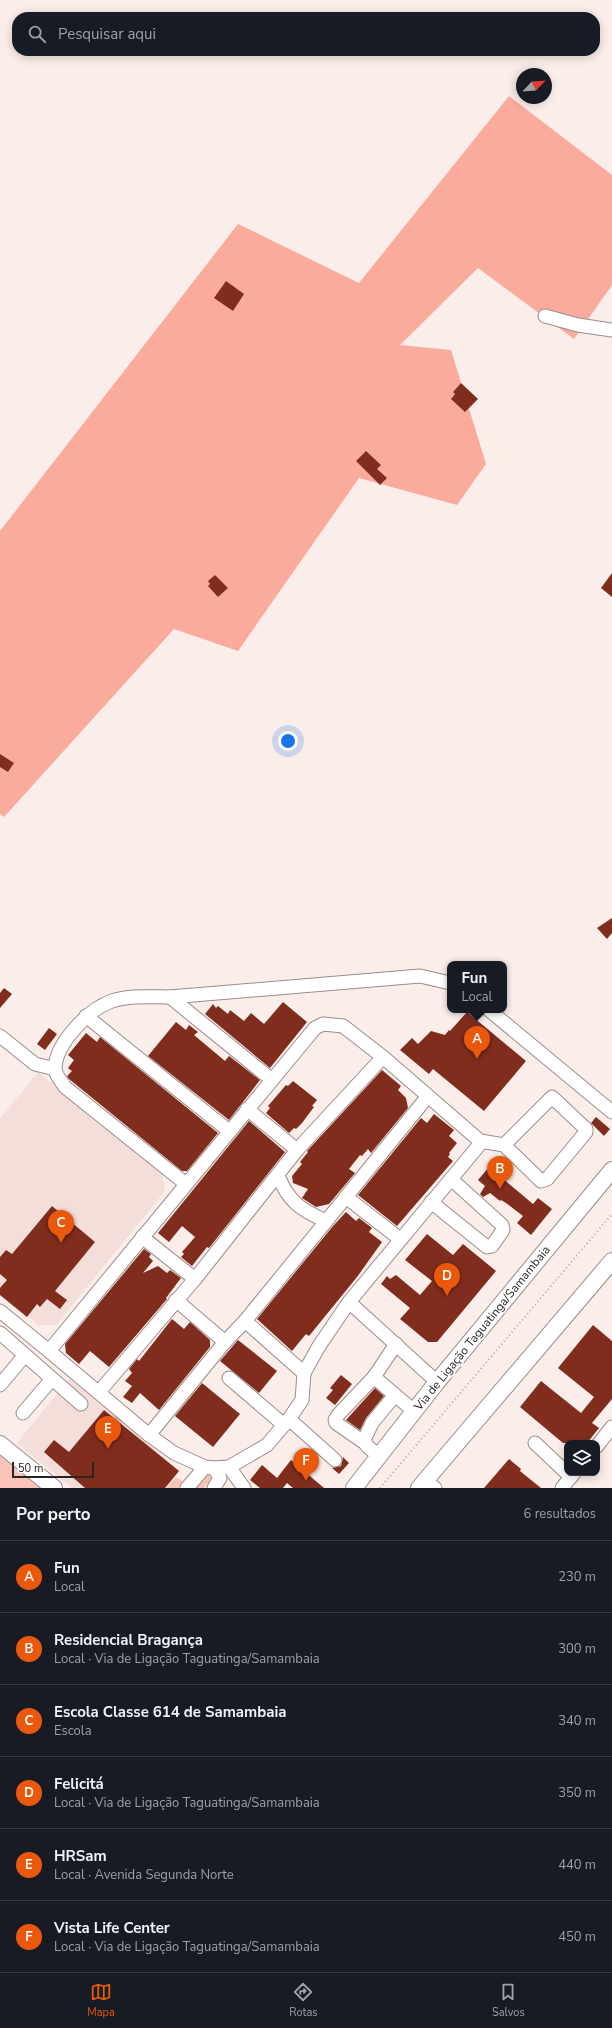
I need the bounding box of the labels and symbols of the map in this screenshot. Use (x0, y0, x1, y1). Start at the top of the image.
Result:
north arrow (516, 68, 552, 104)
your location (278, 731, 298, 751)
pin: A (464, 1026, 490, 1059)
pin: B (487, 1156, 513, 1189)
pin: C (48, 1210, 74, 1243)
street label: Via de Ligação Taguatinga/Samambaia (410, 1242, 554, 1415)
pin: D (434, 1263, 460, 1296)
pin: E (95, 1416, 121, 1449)
pin: F (293, 1448, 319, 1481)
scale bar (12, 1460, 94, 1479)

